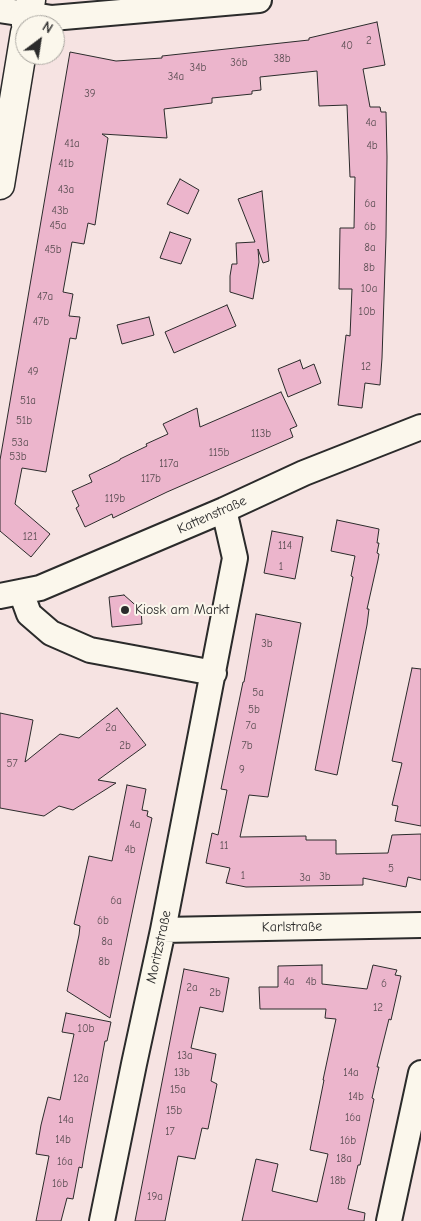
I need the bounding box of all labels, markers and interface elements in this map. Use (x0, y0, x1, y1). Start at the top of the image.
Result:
north arrow (15, 15, 65, 65)
text: N (39, 18, 56, 37)
house number: 2 (366, 34, 372, 48)
house number: 40 (341, 39, 353, 53)
house number: 38b (273, 52, 291, 66)
house number: 36b (230, 56, 248, 70)
house number: 34b (190, 61, 206, 75)
house number: 34a (168, 70, 184, 84)
house number: 39 (84, 87, 96, 101)
house number: 4a (366, 116, 376, 130)
house number: 41a (64, 137, 80, 151)
house number: 4b (366, 139, 378, 153)
house number: 41b (58, 157, 74, 171)
house number: 43a (58, 183, 74, 197)
house number: 6a (364, 197, 376, 211)
house number: 43b (52, 204, 68, 218)
house number: 45a (50, 219, 66, 233)
house number: 6b (364, 220, 376, 234)
house number: 8a (364, 241, 376, 255)
house number: 45b (44, 243, 62, 257)
house number: 8b (363, 261, 375, 275)
house number: 10a (361, 282, 377, 296)
house number: 47a (37, 290, 53, 304)
house number: 10b (359, 305, 375, 319)
house number: 47b (33, 315, 49, 329)
house number: 12 (361, 360, 371, 374)
house number: 49 (27, 365, 39, 379)
house number: 51a (20, 394, 36, 408)
house number: 51b (16, 414, 32, 428)
house number: 113b (251, 427, 271, 441)
house number: 53a (11, 436, 29, 450)
house number: 115b (209, 446, 229, 460)
house number: 53b (9, 450, 27, 464)
house number: 117a (159, 457, 179, 471)
house number: 117b (141, 472, 161, 486)
house number: 119b (105, 492, 125, 506)
street label: Kattenstraße (175, 492, 249, 538)
house number: 121 (23, 530, 37, 544)
house number: 114 (278, 539, 292, 553)
house number: 1 (279, 560, 283, 574)
place label: Kiosk am Markt (135, 602, 229, 618)
marker: Kiosk am Markt (119, 604, 131, 616)
house number: 3b (261, 637, 273, 651)
house number: 5a (252, 686, 264, 700)
house number: 5b (248, 703, 260, 717)
house number: 7a (246, 719, 256, 733)
house number: 2a (105, 721, 117, 735)
house number: 2b (119, 739, 131, 753)
house number: 7b (241, 739, 253, 753)
house number: 57 (6, 757, 18, 771)
house number: 9 (239, 763, 245, 777)
house number: 4a (130, 818, 140, 832)
house number: 11 (220, 839, 228, 853)
house number: 4b (124, 843, 136, 857)
house number: 5 (388, 862, 394, 876)
house number: 1 (241, 869, 245, 883)
house number: 3b (319, 870, 331, 884)
house number: 3a (299, 871, 311, 885)
house number: 6a (110, 894, 122, 908)
street label: Moritzstraße (143, 909, 175, 985)
house number: 6b (97, 914, 109, 928)
street label: Karlstraße (262, 918, 322, 936)
house number: 8a (101, 935, 113, 949)
house number: 8b (98, 955, 110, 969)
house number: 4a (284, 975, 294, 989)
house number: 4b (305, 975, 317, 989)
house number: 6 (381, 977, 387, 991)
house number: 2a (186, 981, 198, 995)
house number: 2b (209, 986, 221, 1000)
house number: 12 (373, 1001, 383, 1015)
house number: 10b (78, 1022, 94, 1036)
house number: 13a (177, 1049, 193, 1063)
house number: 13b (174, 1066, 190, 1080)
house number: 14a (343, 1066, 359, 1080)
house number: 12a (73, 1072, 89, 1086)
house number: 15a (170, 1083, 186, 1097)
house number: 14b (348, 1090, 364, 1104)
house number: 15b (166, 1104, 182, 1118)
house number: 16a (345, 1111, 361, 1125)
house number: 14a (58, 1113, 74, 1127)
house number: 17 (165, 1125, 175, 1139)
house number: 14b (55, 1133, 71, 1147)
house number: 16b (340, 1134, 356, 1148)
house number: 18a (336, 1152, 352, 1166)
house number: 16a (57, 1155, 73, 1169)
house number: 18b (330, 1174, 346, 1188)
house number: 16b (52, 1177, 68, 1191)
house number: 19a (147, 1190, 163, 1204)

